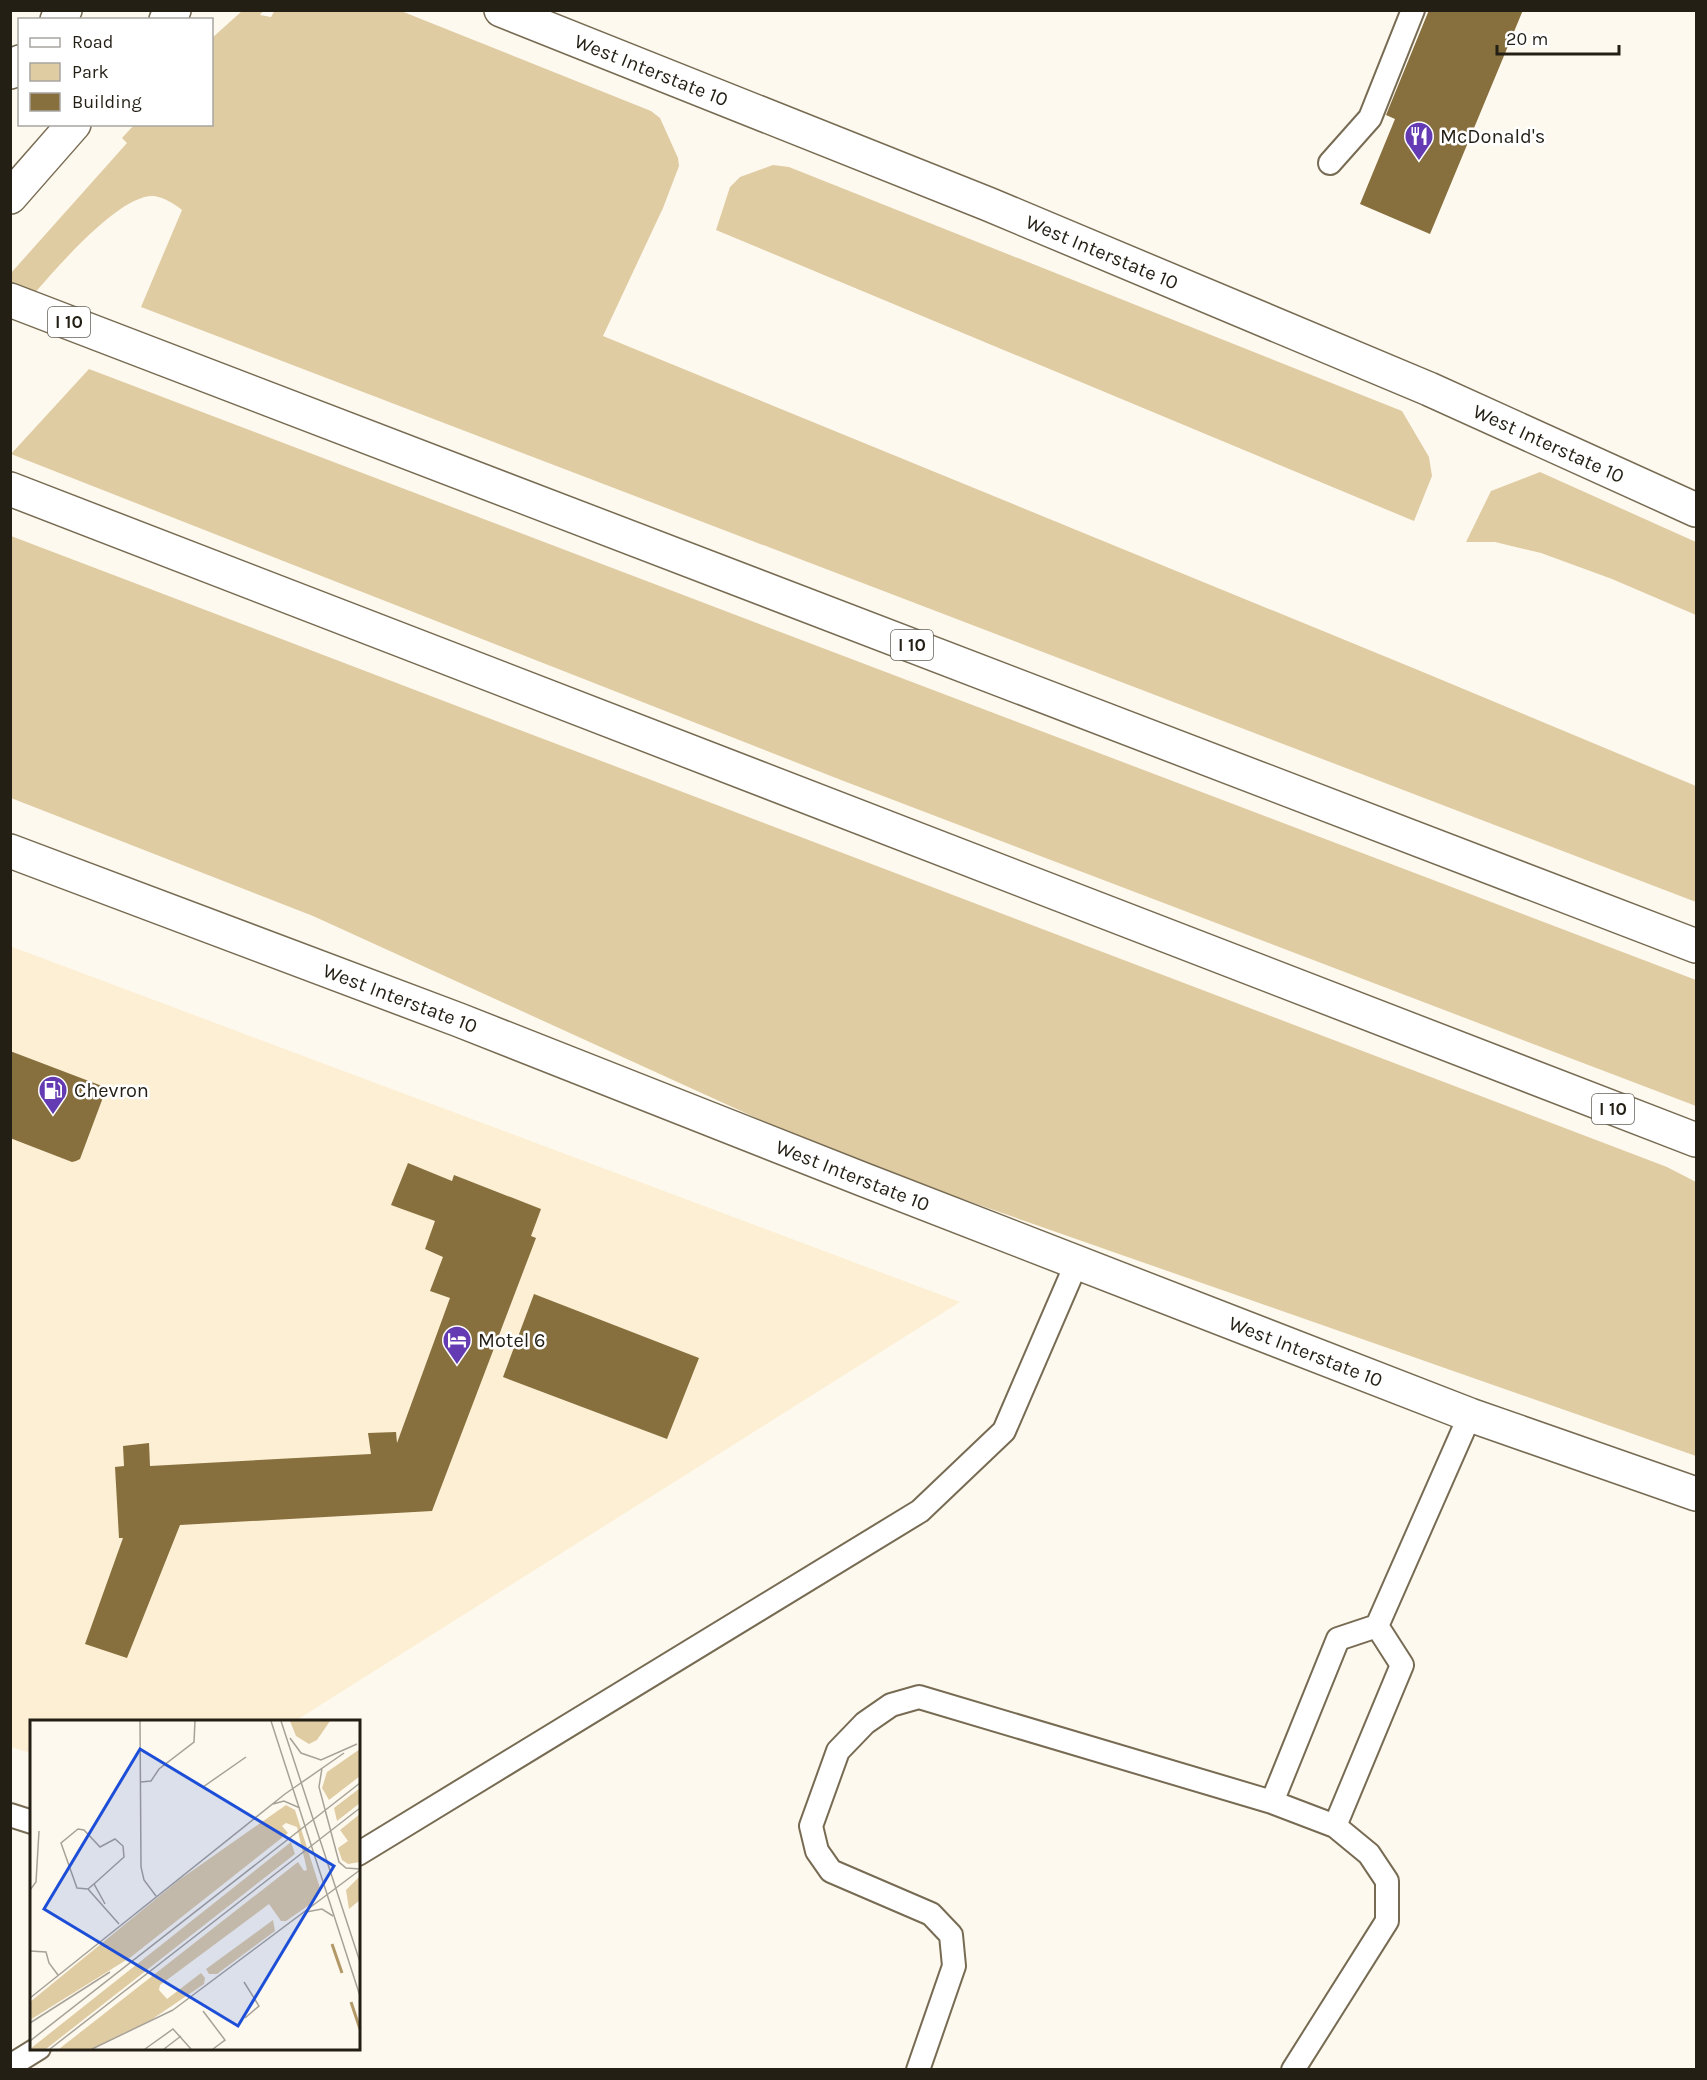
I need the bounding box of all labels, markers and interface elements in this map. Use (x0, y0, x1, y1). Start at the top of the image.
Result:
legend (18, 18, 213, 126)
scale bar (1497, 18, 1618, 56)
text: 20 m (1506, 28, 1548, 50)
street label: West Interstate 10 (571, 30, 731, 111)
text: Road (72, 31, 113, 53)
text: Park (72, 61, 109, 83)
text: Building (72, 91, 142, 113)
restaurant icon: McDonald's (1403, 120, 1435, 162)
place label: McDonald's (1440, 125, 1545, 148)
street label: West Interstate 10 (1022, 210, 1182, 295)
road number: I 10 (48, 307, 90, 337)
street label: West Interstate 10 (1470, 400, 1628, 488)
road number: I 10 (891, 630, 933, 660)
street label: West Interstate 10 (320, 959, 481, 1038)
fuel station icon: Chevron (37, 1074, 69, 1116)
place label: Chevron (74, 1079, 149, 1102)
road number: I 10 (1592, 1094, 1634, 1124)
street label: West Interstate 10 (772, 1135, 933, 1216)
street label: West Interstate 10 (1225, 1311, 1386, 1392)
hotel icon: Motel 6 (441, 1324, 473, 1366)
place label: Motel 6 (478, 1329, 545, 1352)
inset map (30, 1720, 360, 2050)

